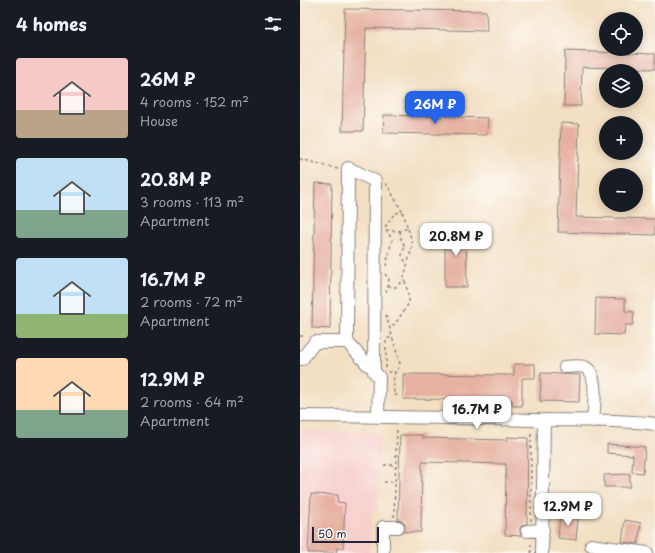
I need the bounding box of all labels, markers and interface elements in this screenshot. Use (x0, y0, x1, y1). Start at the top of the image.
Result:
text: 4 homes (16, 11, 87, 37)
map controls (599, 12, 643, 212)
button: locate (599, 12, 643, 56)
icon: filters (262, 13, 284, 35)
button: layers (599, 64, 643, 108)
text: 26M ₽ (140, 66, 195, 92)
icon: home (48, 74, 96, 122)
pin: 26M ₽ (407, 91, 463, 125)
text: 4 rooms · 152 m² (140, 92, 249, 111)
text: 26M ₽ (414, 94, 456, 113)
text: House (140, 111, 178, 130)
button: + (599, 116, 643, 160)
text: 20.8M ₽ (140, 166, 211, 192)
button: − (599, 168, 643, 212)
icon: home (48, 174, 96, 222)
text: 3 rooms · 113 m² (140, 192, 244, 211)
text: Apartment (140, 211, 209, 230)
pin: 20.8M ₽ (419, 223, 493, 257)
text: 20.8M ₽ (429, 226, 483, 245)
text: 16.7M ₽ (140, 266, 205, 292)
icon: home (48, 274, 96, 322)
text: 2 rooms · 72 m² (140, 292, 243, 311)
text: Apartment (140, 311, 209, 330)
text: 12.9M ₽ (140, 366, 205, 392)
icon: home (48, 374, 96, 422)
text: 2 rooms · 64 m² (140, 392, 244, 411)
pin: 16.7M ₽ (440, 396, 514, 430)
text: 16.7M ₽ (452, 399, 502, 418)
text: Apartment (140, 411, 209, 430)
pin: 12.9M ₽ (531, 493, 605, 527)
text: 12.9M ₽ (543, 496, 593, 515)
scale bar (312, 525, 379, 544)
text: 50 m (318, 525, 347, 542)

